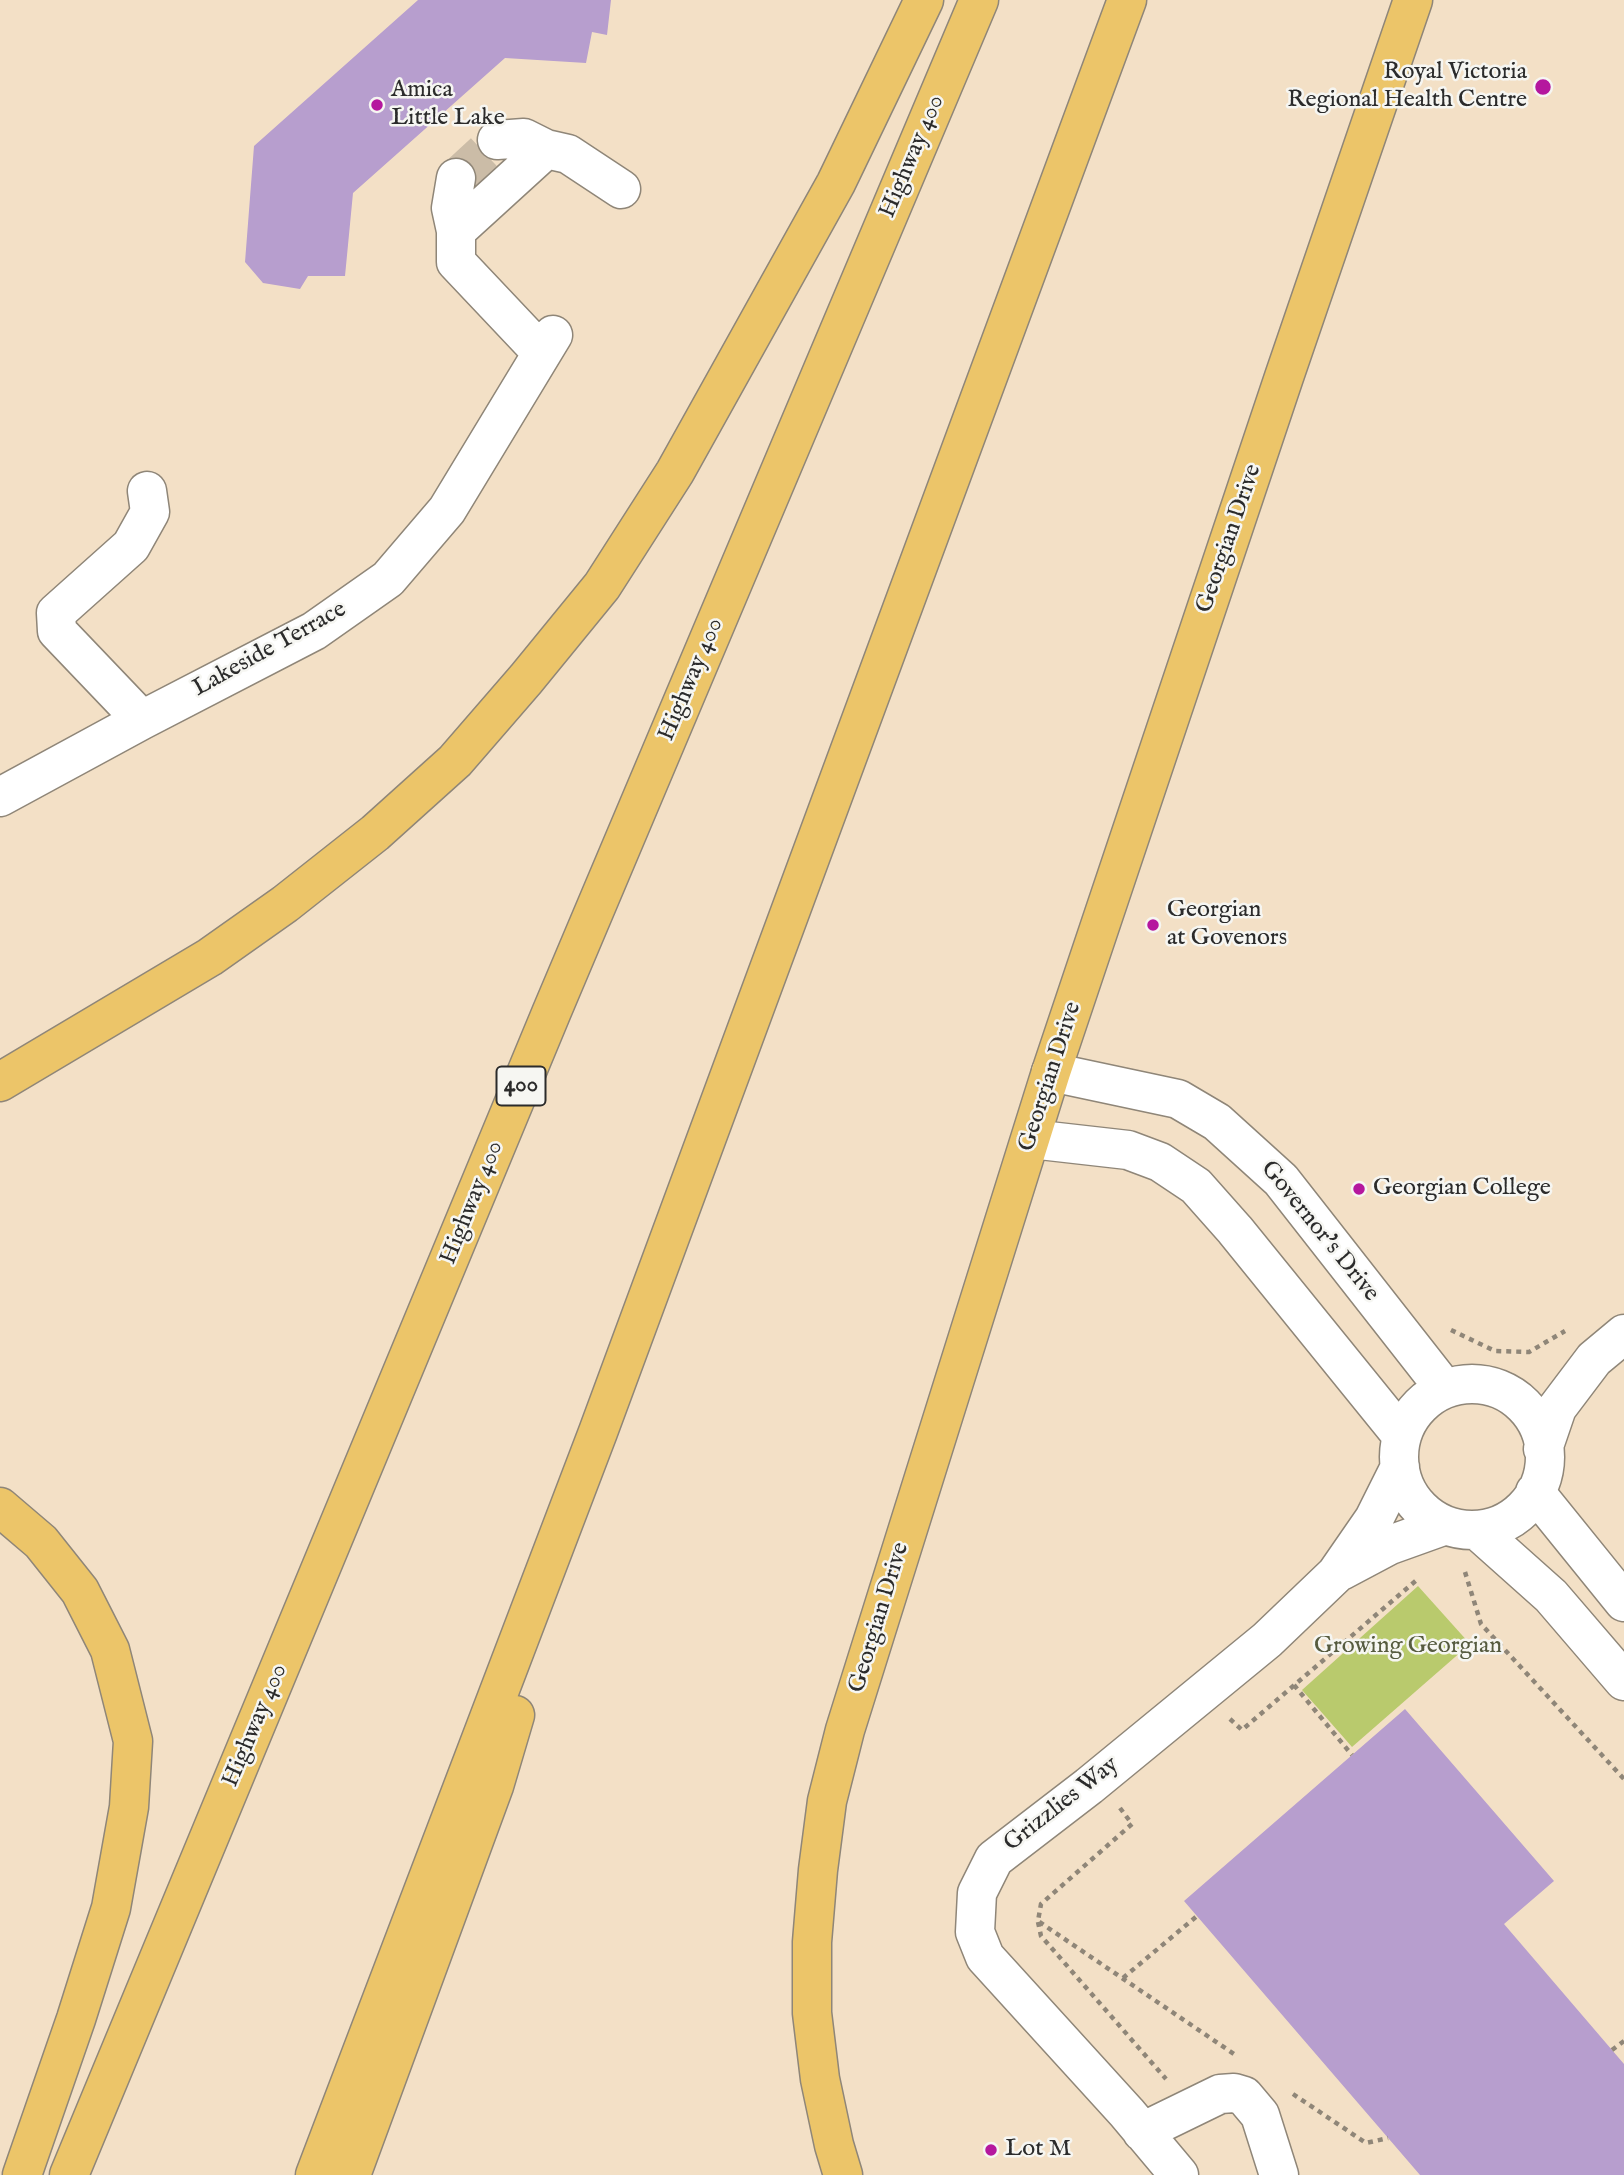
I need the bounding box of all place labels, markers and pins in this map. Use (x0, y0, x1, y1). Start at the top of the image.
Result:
place label: Royal Victoria Regional Health Centre (1287, 59, 1527, 115)
place label: Amica Little Lake (391, 77, 505, 133)
marker: Royal Victoria Regional Health Centre (1533, 77, 1553, 97)
marker: Amica Little Lake (369, 97, 385, 113)
place label: Georgian at Govenors (1167, 897, 1287, 953)
marker: Georgian at Govenors (1145, 917, 1161, 933)
place label: Georgian College (1373, 1175, 1551, 1203)
marker: Georgian College (1351, 1181, 1367, 1197)
place label: Lot M (1005, 2136, 1071, 2164)
marker: Lot M (983, 2142, 999, 2158)

